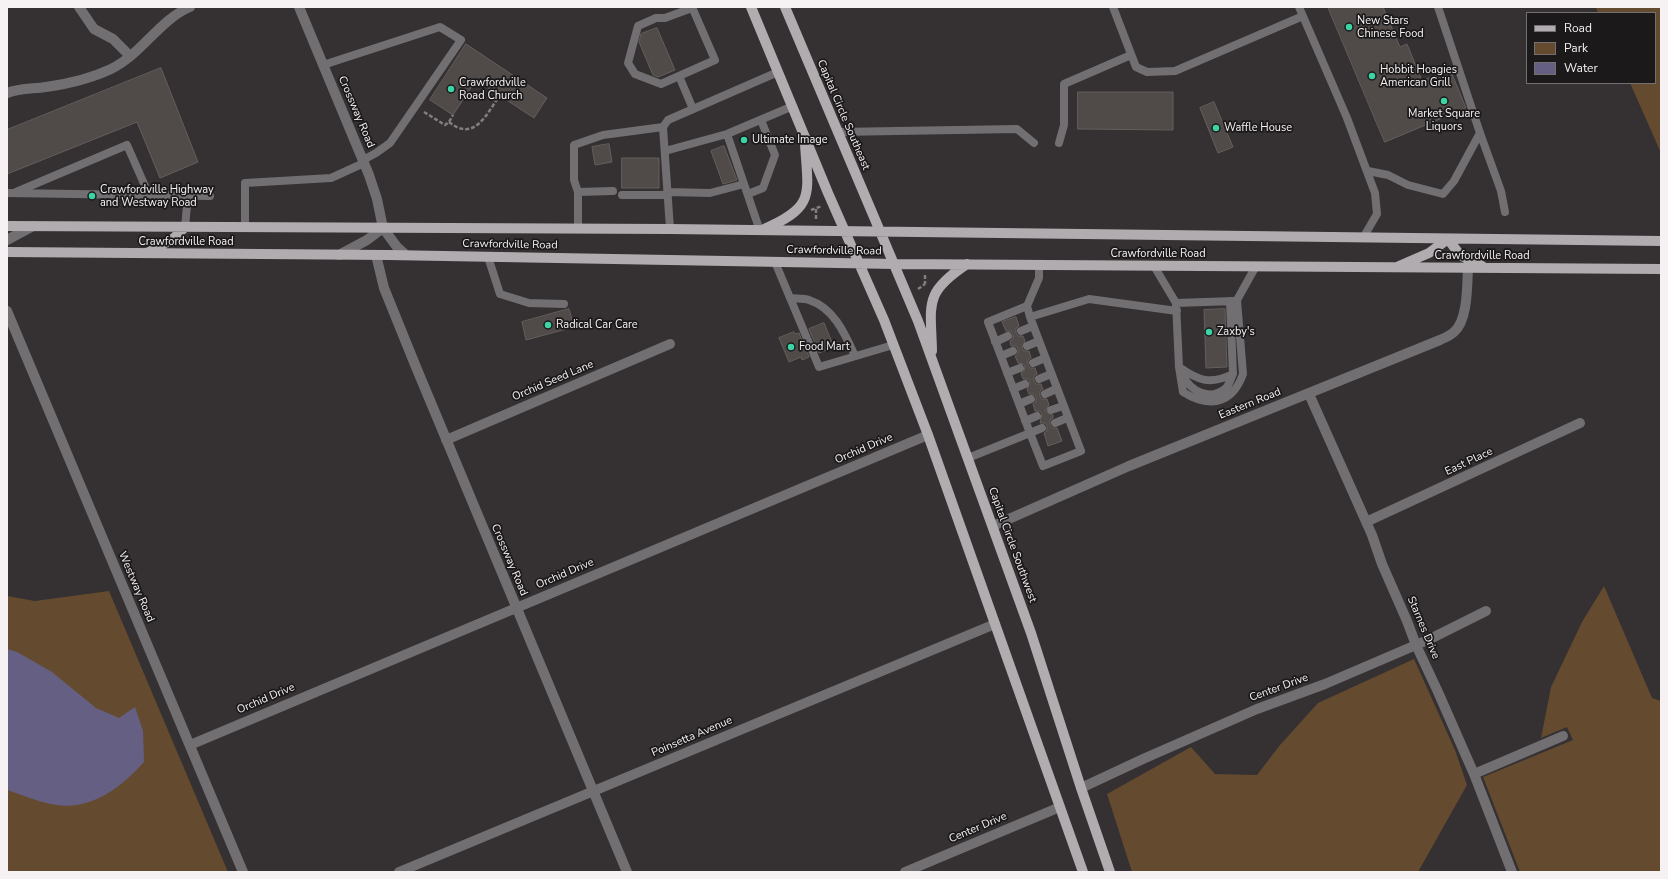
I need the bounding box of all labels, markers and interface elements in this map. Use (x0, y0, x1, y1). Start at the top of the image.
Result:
legend (1526, 12, 1656, 84)
place label: New Stars Chinese Food (1357, 14, 1424, 40)
text: Road (1564, 20, 1592, 36)
marker: New Stars Chinese Food (1344, 22, 1354, 32)
text: Park (1564, 40, 1588, 56)
street label: Capital Circle Southeast (814, 58, 872, 172)
text: Water (1564, 60, 1598, 76)
place label: Hobbit Hoagies American Grill (1380, 63, 1457, 89)
marker: Hobbit Hoagies American Grill (1367, 71, 1377, 81)
street label: Crossway Road (335, 74, 377, 150)
place label: Crawfordville Road Church (459, 76, 526, 102)
marker: Crawfordville Road Church (446, 84, 456, 94)
marker: Market Square Liquors (1439, 96, 1449, 106)
place label: Market Square Liquors (1408, 107, 1480, 133)
place label: Waffle House (1224, 121, 1292, 135)
marker: Waffle House (1211, 123, 1221, 133)
place label: Ultimate Image (752, 133, 828, 147)
marker: Ultimate Image (739, 135, 749, 145)
place label: Crawfordville Highway and Westway Road (100, 183, 214, 209)
marker: Crawfordville Highway and Westway Road (87, 191, 97, 201)
street label: Crawfordville Road (138, 235, 234, 249)
street label: Crawfordville Road (462, 238, 558, 252)
street label: Crawfordville Road (786, 244, 882, 258)
street label: Crawfordville Road (1110, 247, 1206, 261)
street label: Crawfordville Road (1434, 249, 1530, 263)
place label: Radical Car Care (556, 318, 638, 332)
marker: Radical Car Care (543, 320, 553, 330)
place label: Zaxby's (1217, 325, 1255, 339)
marker: Zaxby's (1204, 327, 1214, 337)
place label: Food Mart (799, 340, 850, 354)
marker: Food Mart (786, 342, 796, 352)
street label: Orchid Seed Lane (510, 358, 596, 404)
street label: Eastern Road (1217, 386, 1283, 422)
street label: Orchid Drive (833, 431, 895, 467)
street label: East Place (1443, 445, 1495, 479)
street label: Capital Circle Southwest (985, 486, 1039, 604)
street label: Crossway Road (488, 522, 530, 598)
street label: Westway Road (115, 550, 157, 624)
street label: Orchid Drive (534, 556, 596, 592)
street label: Starnes Drive (1404, 595, 1442, 661)
street label: Center Drive (1248, 671, 1310, 705)
street label: Orchid Drive (235, 681, 297, 717)
street label: Poinsetta Avenue (650, 714, 734, 760)
street label: Center Drive (947, 810, 1009, 846)

